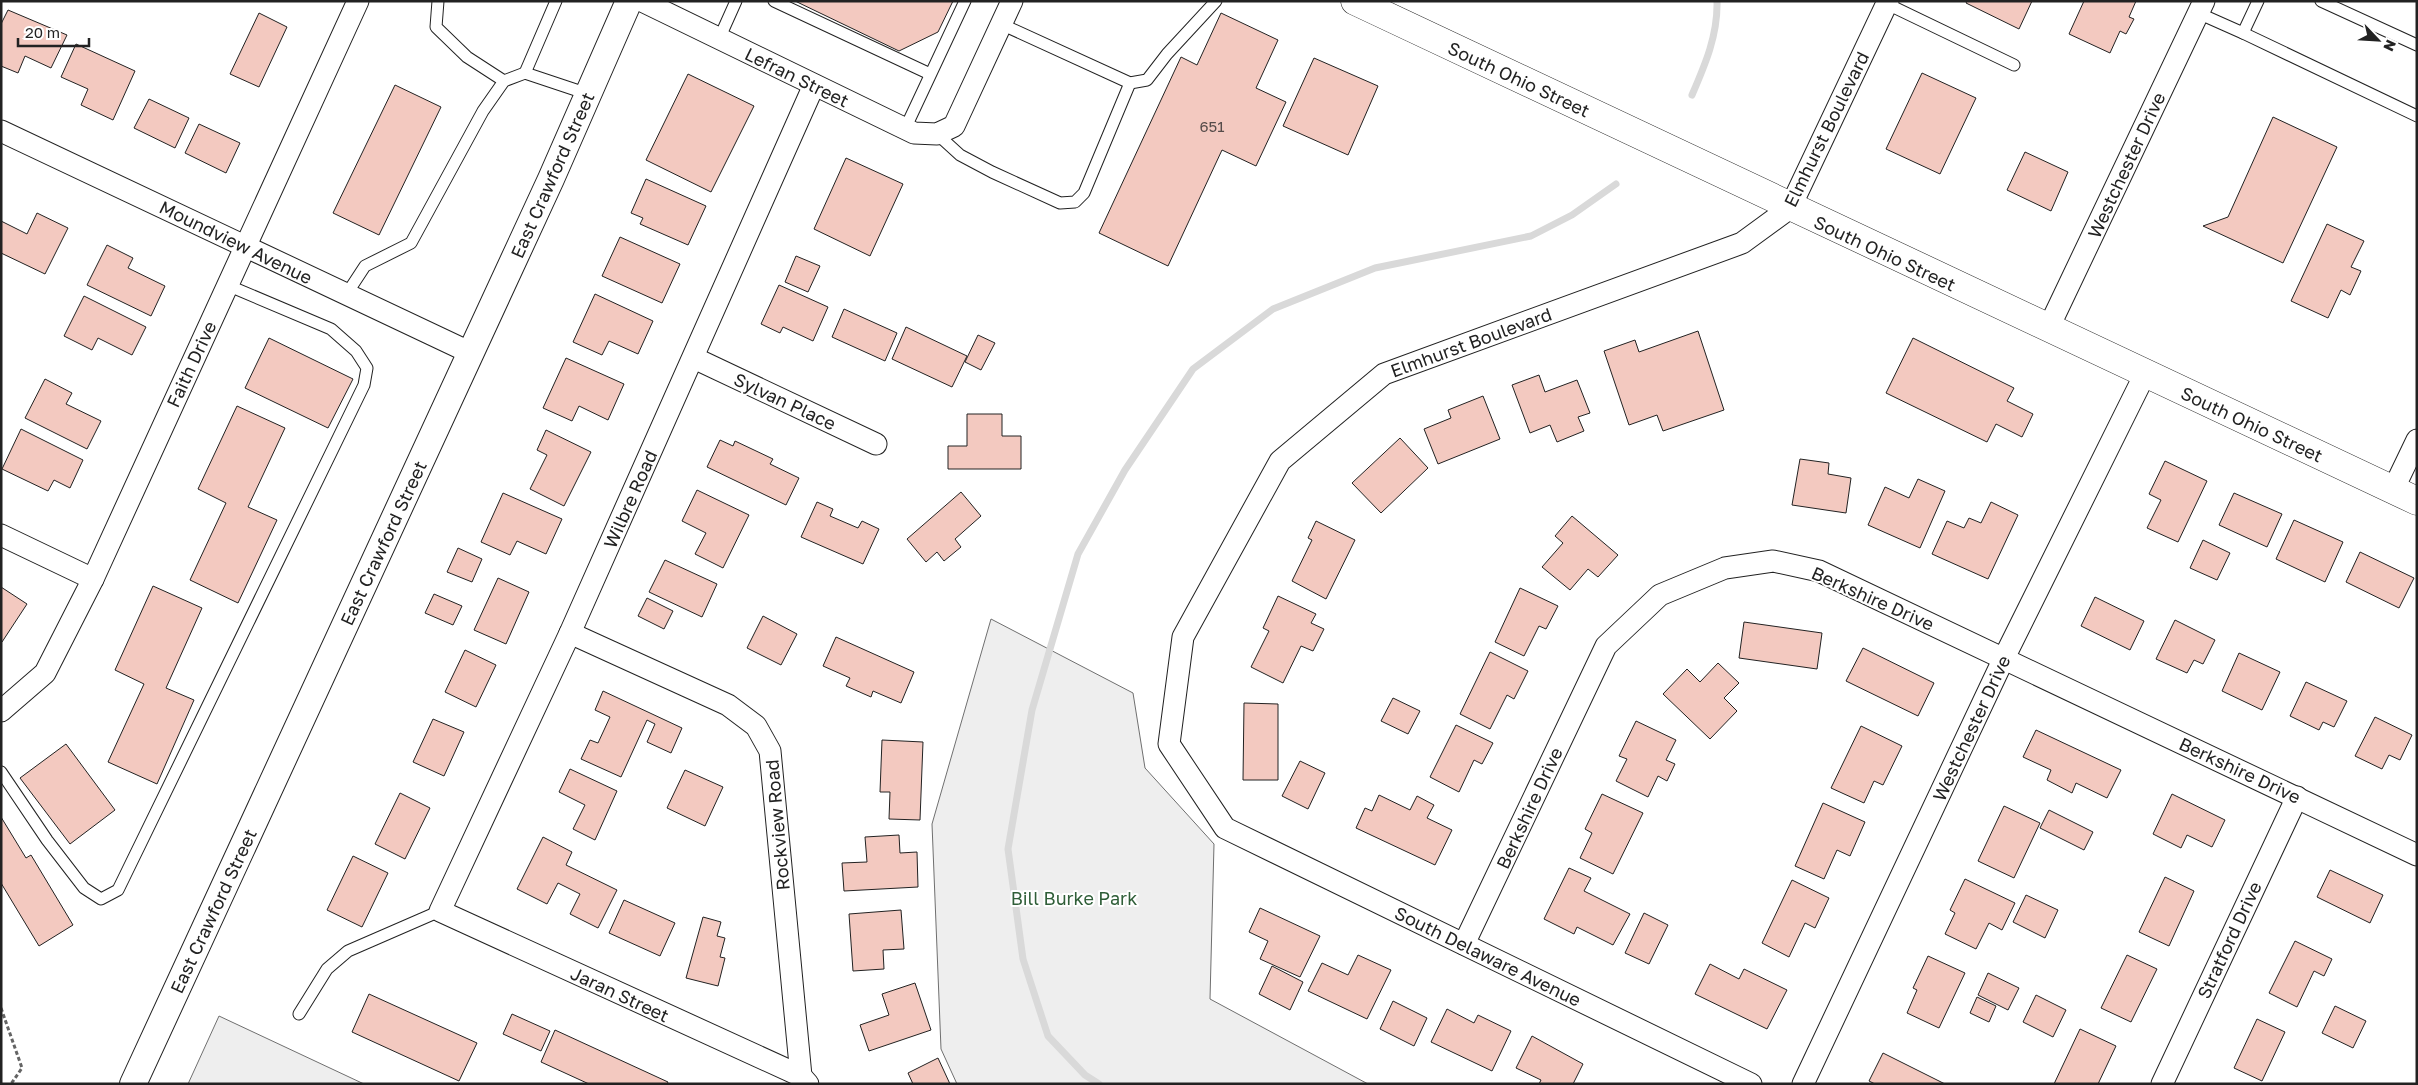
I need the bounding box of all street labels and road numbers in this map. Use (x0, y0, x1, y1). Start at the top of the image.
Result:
street label: South Ohio Street (1445, 37, 1593, 121)
street label: Lefran Street (741, 42, 853, 112)
street label: Elmhurst Boulevard (1779, 48, 1873, 210)
street label: East Crawford Street (506, 89, 598, 261)
street label: Westchester Drive (2083, 89, 2169, 241)
street label: Moundview Avenue (156, 195, 316, 289)
street label: South Ohio Street (1811, 211, 1959, 295)
street label: Elmhurst Boulevard (1387, 303, 1555, 381)
street label: Faith Drive (161, 317, 221, 411)
street label: Sylvan Place (730, 368, 840, 434)
street label: South Ohio Street (2178, 382, 2326, 466)
street label: Wilbre Road (599, 447, 661, 551)
street label: East Crawford Street (335, 457, 431, 629)
street label: Berkshire Drive (1808, 561, 1938, 635)
street label: Westchester Drive (1928, 652, 2014, 804)
street label: Berkshire Drive (2176, 732, 2304, 808)
street label: Berkshire Drive (1491, 744, 1567, 872)
street label: Rockview Road (760, 759, 794, 891)
street label: East Crawford Street (165, 825, 261, 997)
street label: Stratford Drive (2192, 878, 2266, 1002)
street label: South Delaware Avenue (1391, 901, 1585, 1011)
street label: Jaran Street (567, 962, 673, 1026)

